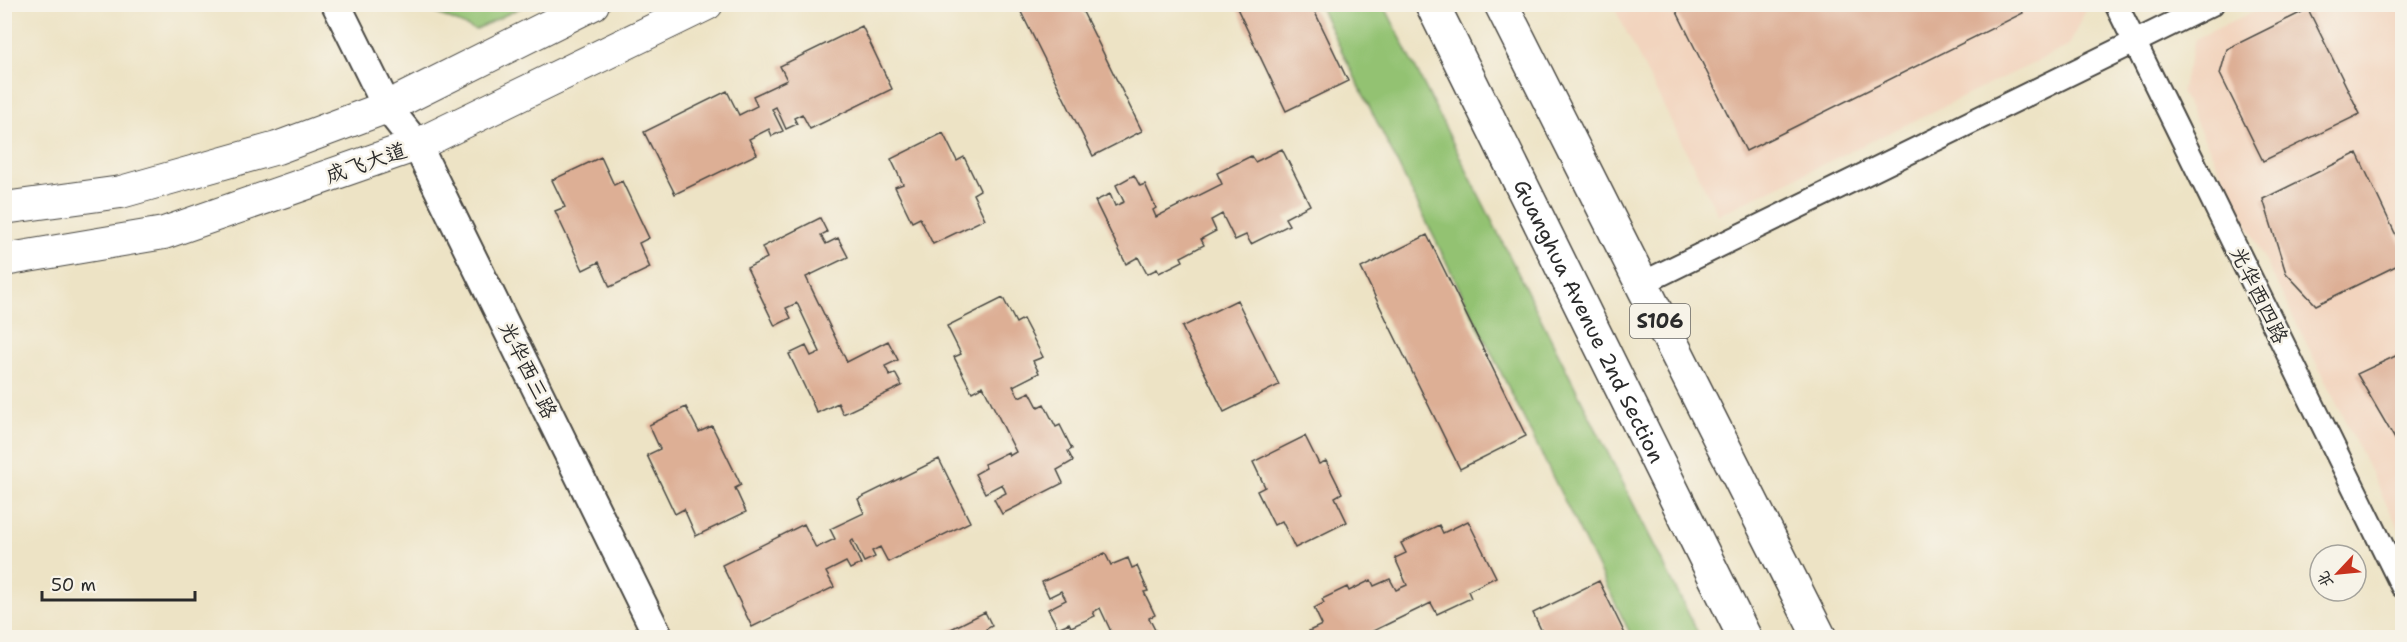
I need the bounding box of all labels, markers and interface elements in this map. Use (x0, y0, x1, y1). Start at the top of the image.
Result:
street label: 成飞大道 (322, 136, 410, 190)
street label: Guanghua Avenue 2nd Section (1507, 175, 1671, 468)
street label: 光华西四路 (2223, 242, 2295, 348)
road number: S106 (1630, 304, 1690, 338)
street label: 光华西三路 (492, 317, 564, 423)
north arrow (2308, 543, 2368, 603)
scale bar (42, 564, 195, 602)
text: 北 (2312, 568, 2338, 591)
text: 50 m (51, 573, 96, 597)

